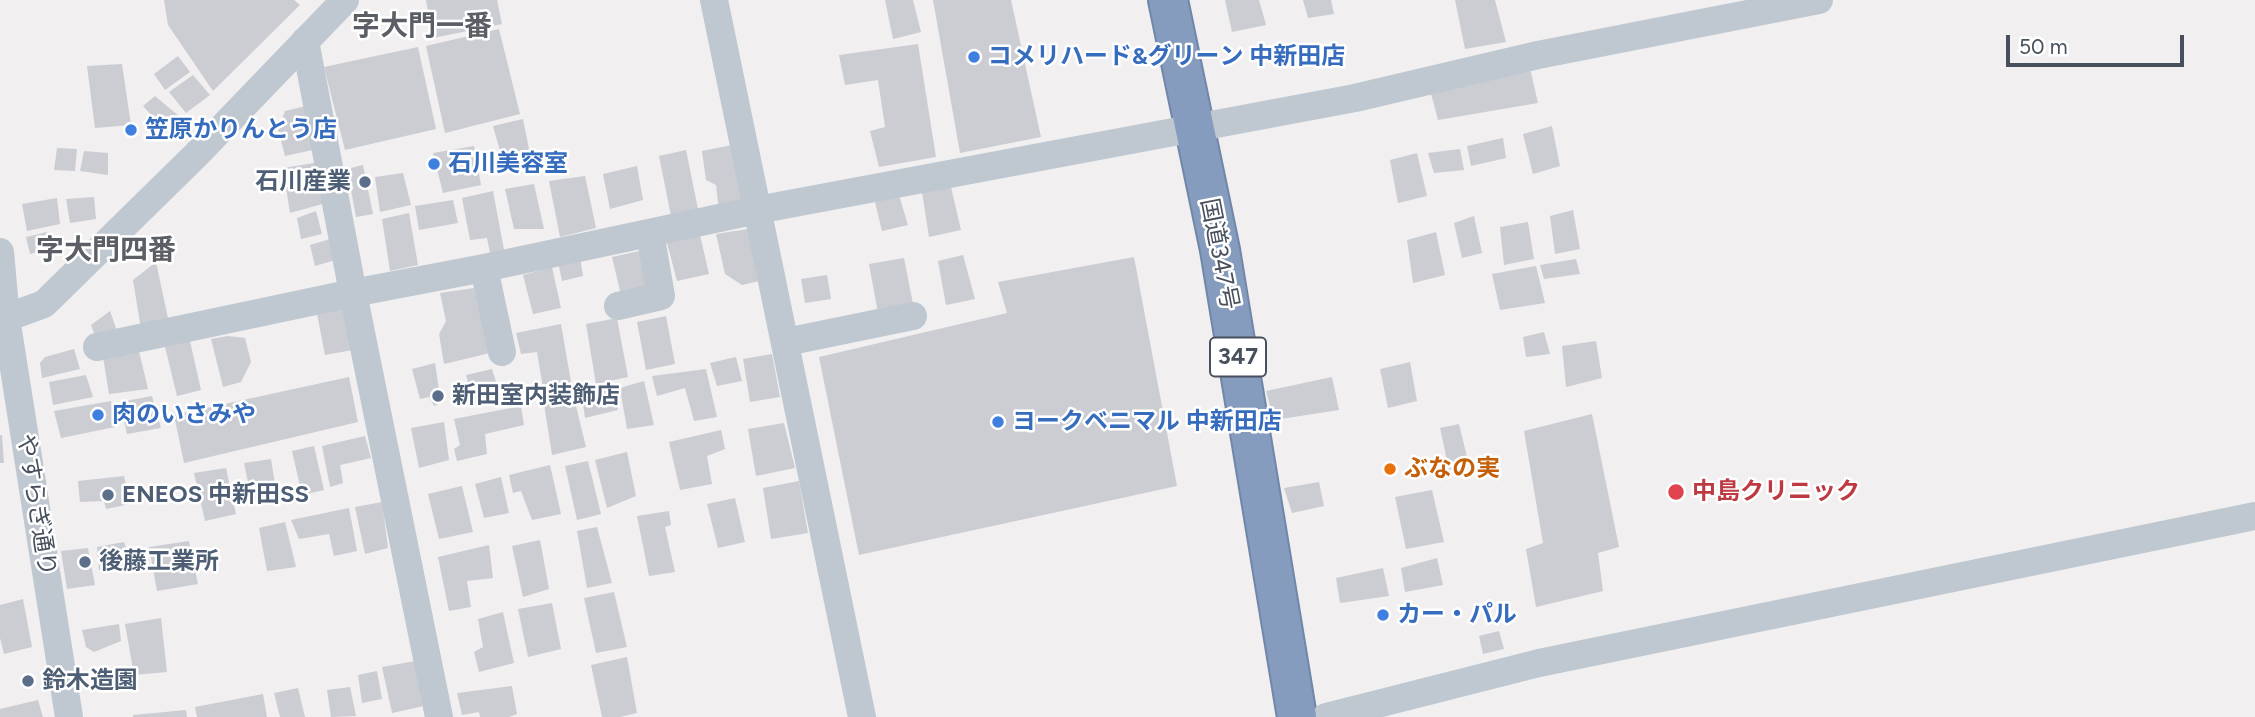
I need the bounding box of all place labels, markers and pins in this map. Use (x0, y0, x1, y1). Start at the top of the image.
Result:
place label: コメリハード&グリーン 中新田店 (988, 43, 1345, 71)
marker: コメリハード&グリーン 中新田店 (966, 49, 982, 65)
place label: 笠原かりんとう店 (145, 116, 337, 144)
marker: 笠原かりんとう店 (123, 122, 139, 138)
place label: 石川美容室 (448, 150, 568, 178)
marker: 石川美容室 (426, 156, 442, 172)
place label: 石川産業 (255, 168, 351, 196)
marker: 石川産業 (357, 174, 373, 190)
place label: 新田室内装飾店 (452, 382, 620, 410)
marker: 新田室内装飾店 (430, 388, 446, 404)
place label: 肉のいさみや (112, 401, 256, 429)
marker: 肉のいさみや (90, 407, 106, 423)
place label: ヨークベニマル 中新田店 (1012, 408, 1282, 436)
marker: ヨークベニマル 中新田店 (990, 414, 1006, 430)
place label: ぶなの実 (1404, 455, 1500, 483)
marker: ぶなの実 (1382, 461, 1398, 477)
place label: 中島クリニック (1692, 478, 1860, 506)
place label: ENEOS 中新田SS (122, 481, 309, 509)
marker: 中島クリニック (1666, 482, 1686, 502)
marker: ENEOS 中新田SS (100, 487, 116, 503)
place label: 後藤工業所 (99, 548, 219, 576)
marker: 後藤工業所 (77, 554, 93, 570)
place label: カー・パル (1397, 601, 1517, 629)
marker: カー・パル (1375, 607, 1391, 623)
place label: 鈴木造園 (42, 667, 138, 695)
marker: 鈴木造園 (20, 673, 36, 689)

